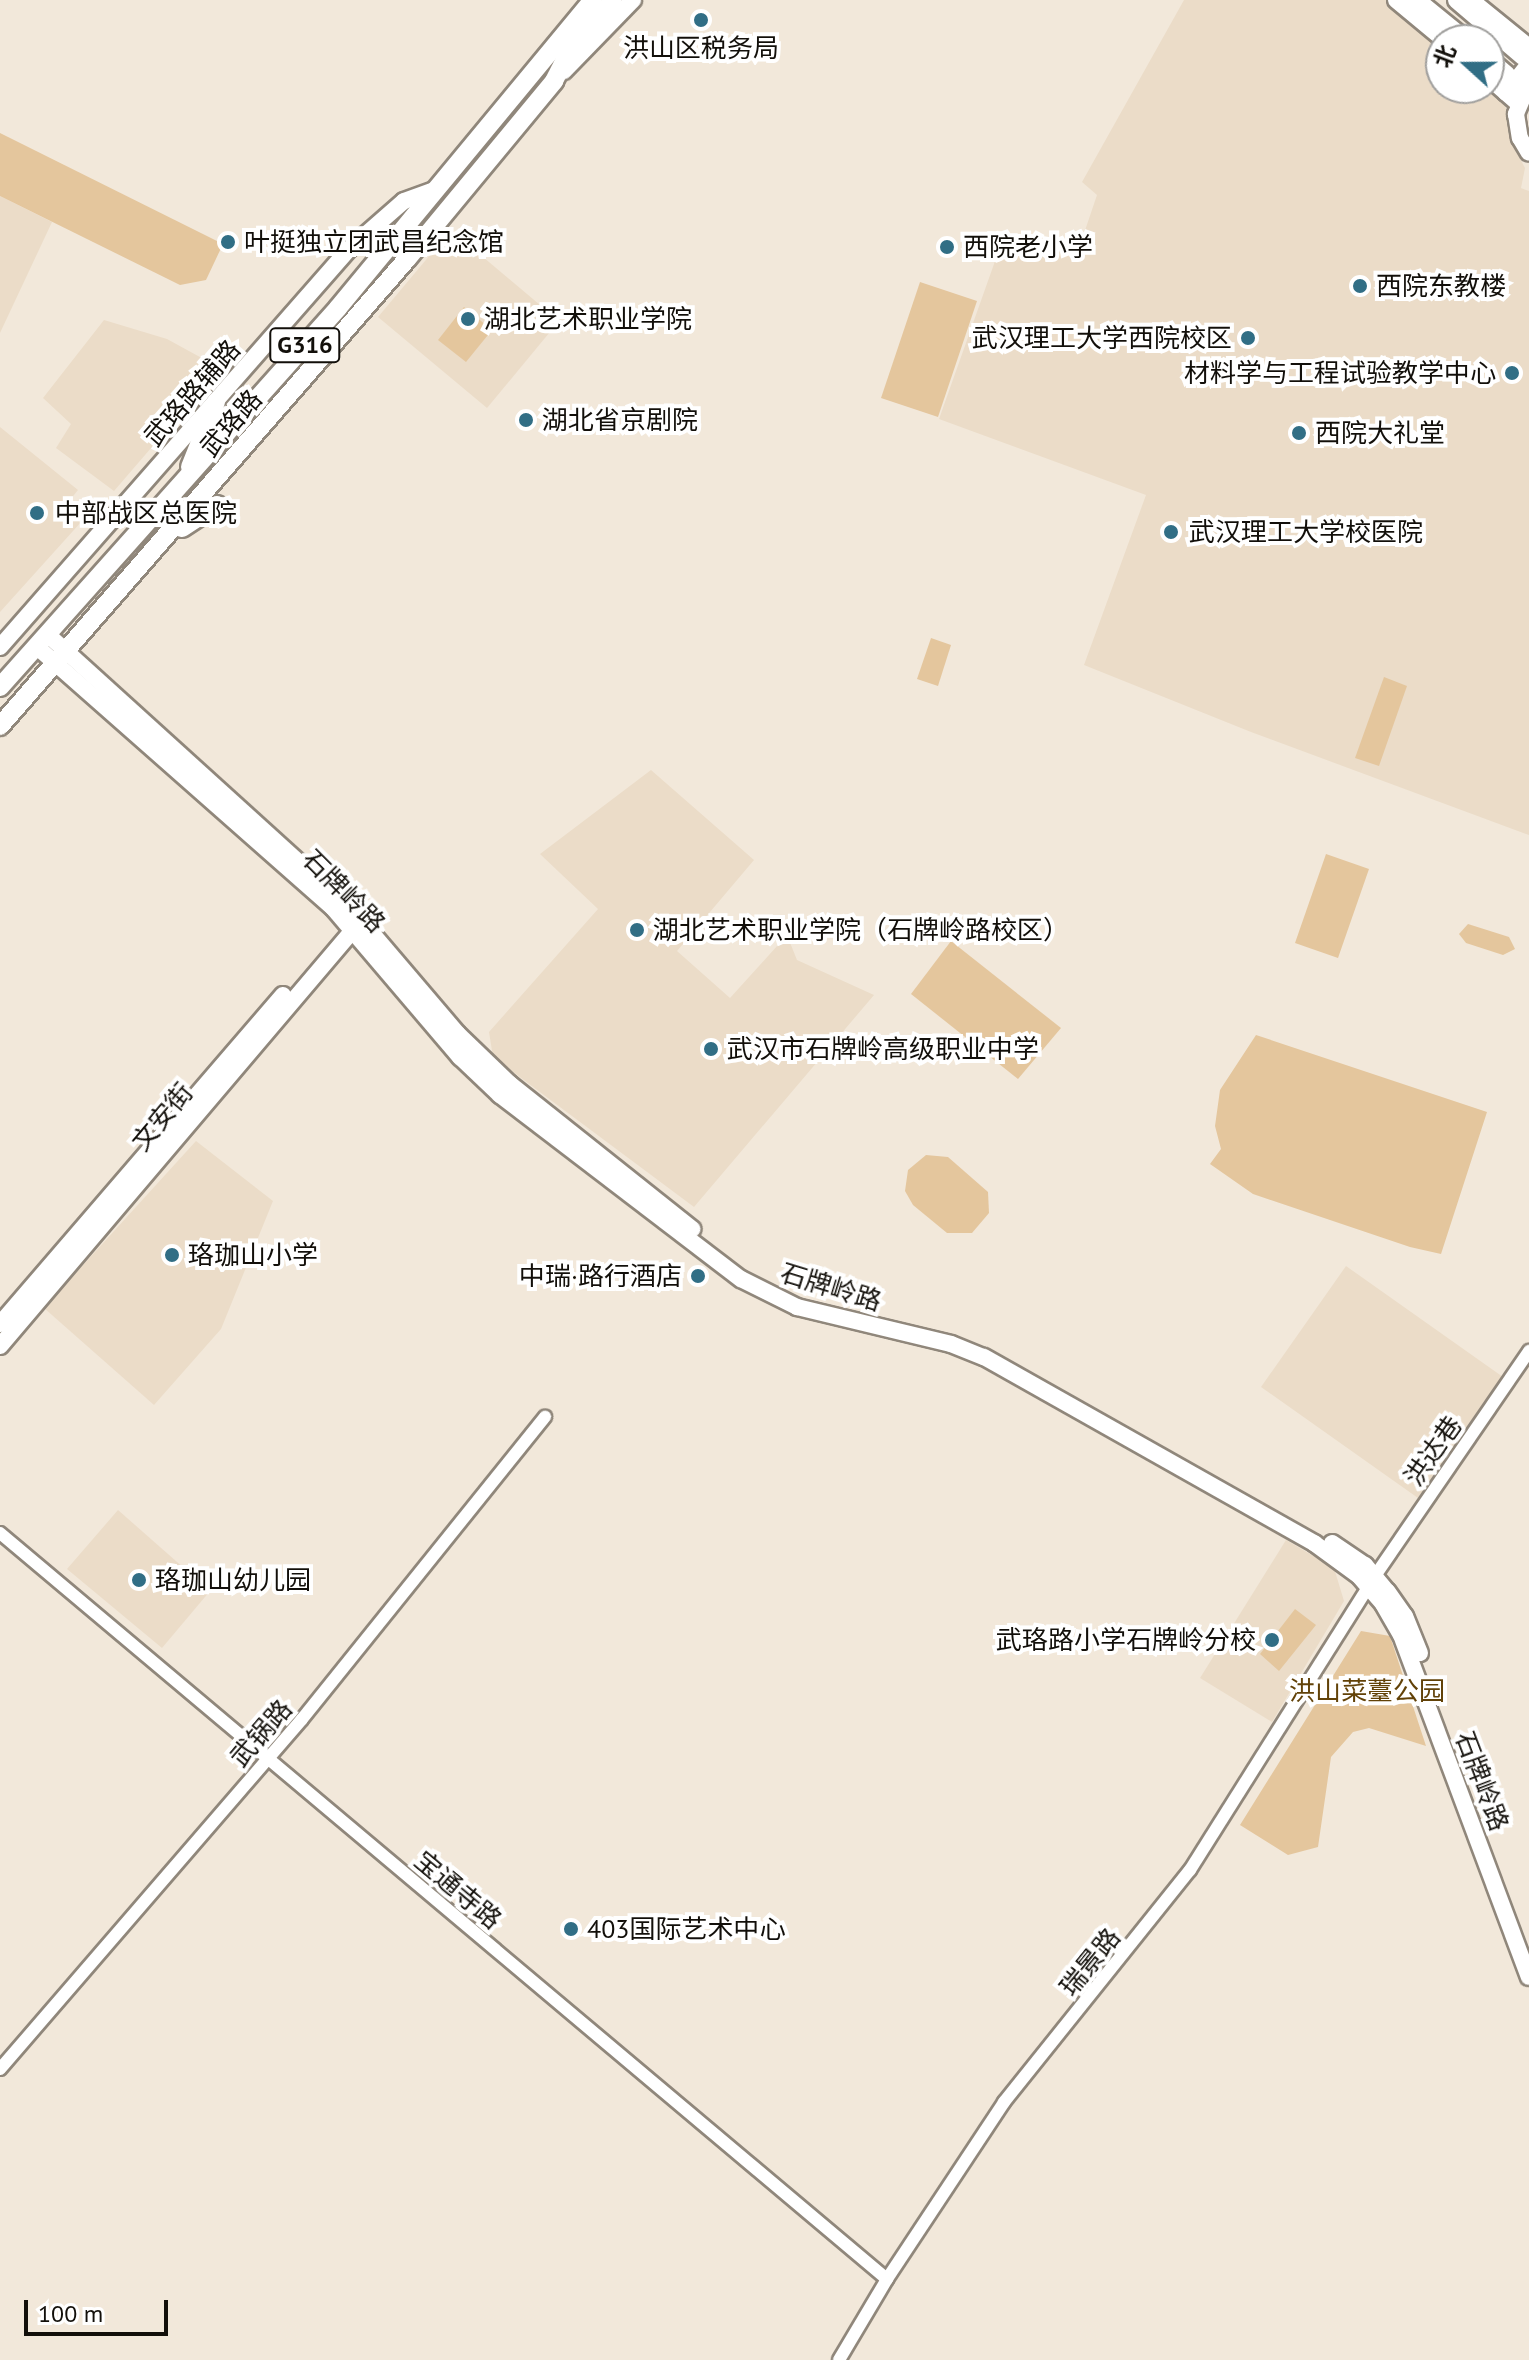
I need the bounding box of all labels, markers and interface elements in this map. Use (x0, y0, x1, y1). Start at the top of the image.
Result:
marker: 洪山区税务局 (692, 11, 710, 29)
north arrow (1425, 24, 1505, 104)
place label: 洪山区税务局 (623, 32, 779, 64)
text: 北 (1427, 41, 1461, 71)
place label: 叶挺独立团武昌纪念馆 (244, 226, 504, 258)
place label: 西院老小学 (963, 231, 1093, 263)
marker: 叶挺独立团武昌纪念馆 (219, 233, 237, 251)
marker: 西院老小学 (938, 238, 956, 256)
place label: 西院东教楼 (1376, 270, 1506, 302)
marker: 西院东教楼 (1351, 277, 1369, 295)
place label: 湖北艺术职业学院 (484, 303, 692, 335)
marker: 湖北艺术职业学院 (459, 310, 477, 328)
place label: 武汉理工大学西院校区 (972, 322, 1232, 354)
road number: G316 (269, 325, 341, 365)
marker: 武汉理工大学西院校区 (1239, 329, 1257, 347)
street label: 武珞路辅路 (138, 334, 246, 452)
place label: 材料学与工程试验教学中心 (1184, 357, 1496, 389)
marker: 材料学与工程试验教学中心 (1503, 364, 1521, 382)
street label: 武珞路 (194, 383, 268, 463)
place label: 湖北省京剧院 (542, 404, 698, 436)
marker: 湖北省京剧院 (517, 411, 535, 429)
place label: 西院大礼堂 (1315, 417, 1445, 449)
marker: 西院大礼堂 (1290, 424, 1308, 442)
place label: 中部战区总医院 (55, 497, 237, 529)
marker: 中部战区总医院 (26, 502, 48, 524)
place label: 武汉理工大学校医院 (1189, 516, 1423, 548)
marker: 武汉理工大学校医院 (1160, 521, 1182, 543)
street label: 石牌岭路 (296, 843, 392, 939)
place label: 湖北艺术职业学院（石牌岭路校区） (653, 914, 1069, 946)
marker: 湖北艺术职业学院（石牌岭路校区） (628, 921, 646, 939)
place label: 武汉市石牌岭高级职业中学 (727, 1033, 1039, 1065)
marker: 武汉市石牌岭高级职业中学 (702, 1040, 720, 1058)
street label: 文安街 (125, 1077, 199, 1157)
place label: 珞珈山小学 (188, 1239, 318, 1271)
marker: 珞珈山小学 (163, 1246, 181, 1264)
street label: 石牌岭路 (777, 1257, 885, 1317)
place label: 中瑞·路行酒店 (519, 1260, 682, 1292)
marker: 中瑞·路行酒店 (689, 1267, 707, 1285)
street label: 洪达巷 (1398, 1410, 1468, 1492)
place label: 珞珈山幼儿园 (155, 1564, 311, 1596)
marker: 珞珈山幼儿园 (130, 1571, 148, 1589)
place label: 武珞路小学石牌岭分校 (996, 1624, 1256, 1656)
marker: 武珞路小学石牌岭分校 (1263, 1631, 1281, 1649)
park label: 洪山菜薹公园 (1289, 1675, 1445, 1707)
street label: 武锅路 (224, 1693, 298, 1773)
street label: 石牌岭路 (1449, 1727, 1515, 1835)
street label: 宝通寺路 (408, 1845, 508, 1935)
place label: 403国际艺术中心 (587, 1913, 786, 1945)
marker: 403国际艺术中心 (562, 1920, 580, 1938)
street label: 瑞景路 (1053, 1922, 1127, 2002)
scale bar (28, 2284, 172, 2334)
text: 100 m (38, 2298, 103, 2329)

